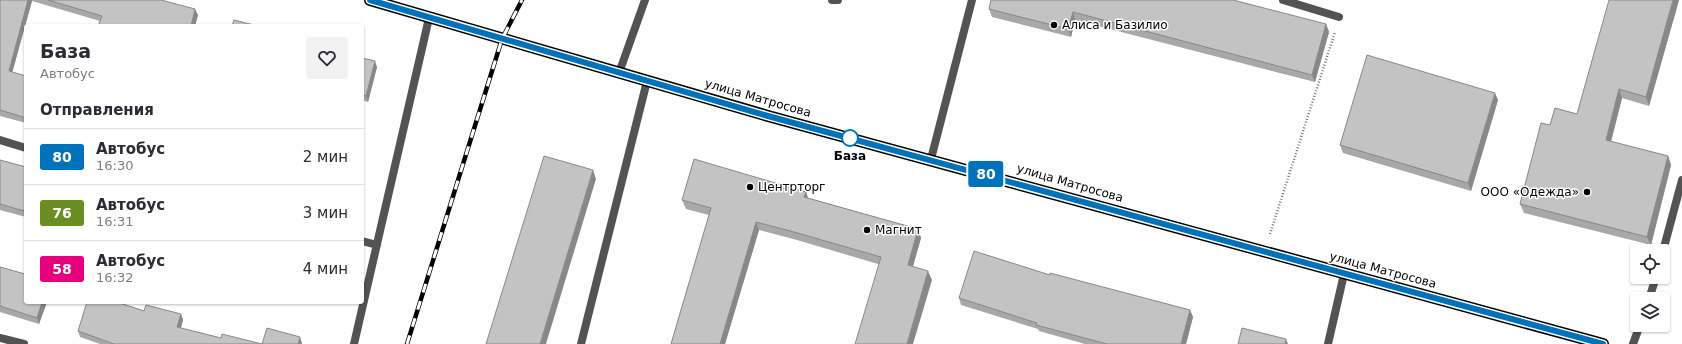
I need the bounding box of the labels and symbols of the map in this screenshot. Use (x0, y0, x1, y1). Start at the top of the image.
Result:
place label: Алиса и Базилио (1062, 18, 1168, 32)
marker: Алиса и Базилио (1049, 20, 1059, 30)
street label: улица Матросова (703, 76, 813, 120)
marker: База (841, 129, 859, 147)
place label: База (834, 149, 866, 163)
line badge: 80 (968, 161, 1004, 187)
street label: улица Матросова (1015, 161, 1125, 205)
place label: Центрторг (758, 180, 825, 194)
marker: Центрторг (745, 182, 755, 192)
place label: ООО «Одежда» (1481, 185, 1579, 199)
marker: ООО «Одежда» (1582, 187, 1592, 197)
place label: Магнит (875, 223, 922, 237)
marker: Магнит (862, 225, 872, 235)
street label: улица Матросова (1328, 249, 1438, 291)

